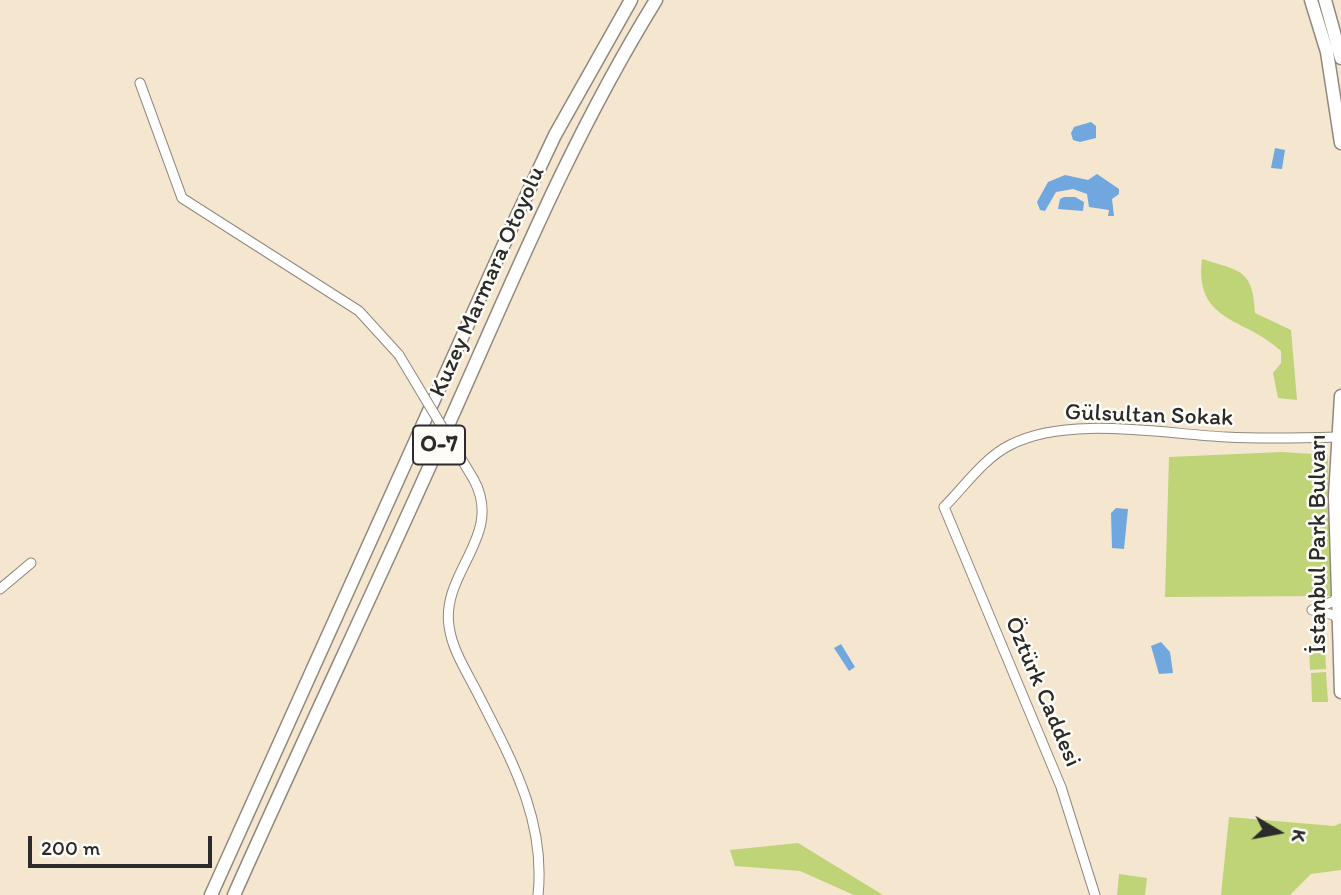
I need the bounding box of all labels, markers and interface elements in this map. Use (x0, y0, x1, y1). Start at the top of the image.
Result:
street label: Kuzey Marmara Otoyolu (424, 162, 552, 402)
street label: Gülsultan Sokak (1064, 399, 1234, 433)
road number: O-7 (413, 426, 465, 464)
street label: İstanbul Park Bulvarı (1305, 434, 1333, 654)
street label: Öztürk Caddesi (997, 613, 1087, 771)
north arrow (1243, 797, 1313, 867)
scale bar (32, 822, 215, 866)
text: K (1287, 828, 1312, 844)
text: 200 m (41, 835, 100, 860)

